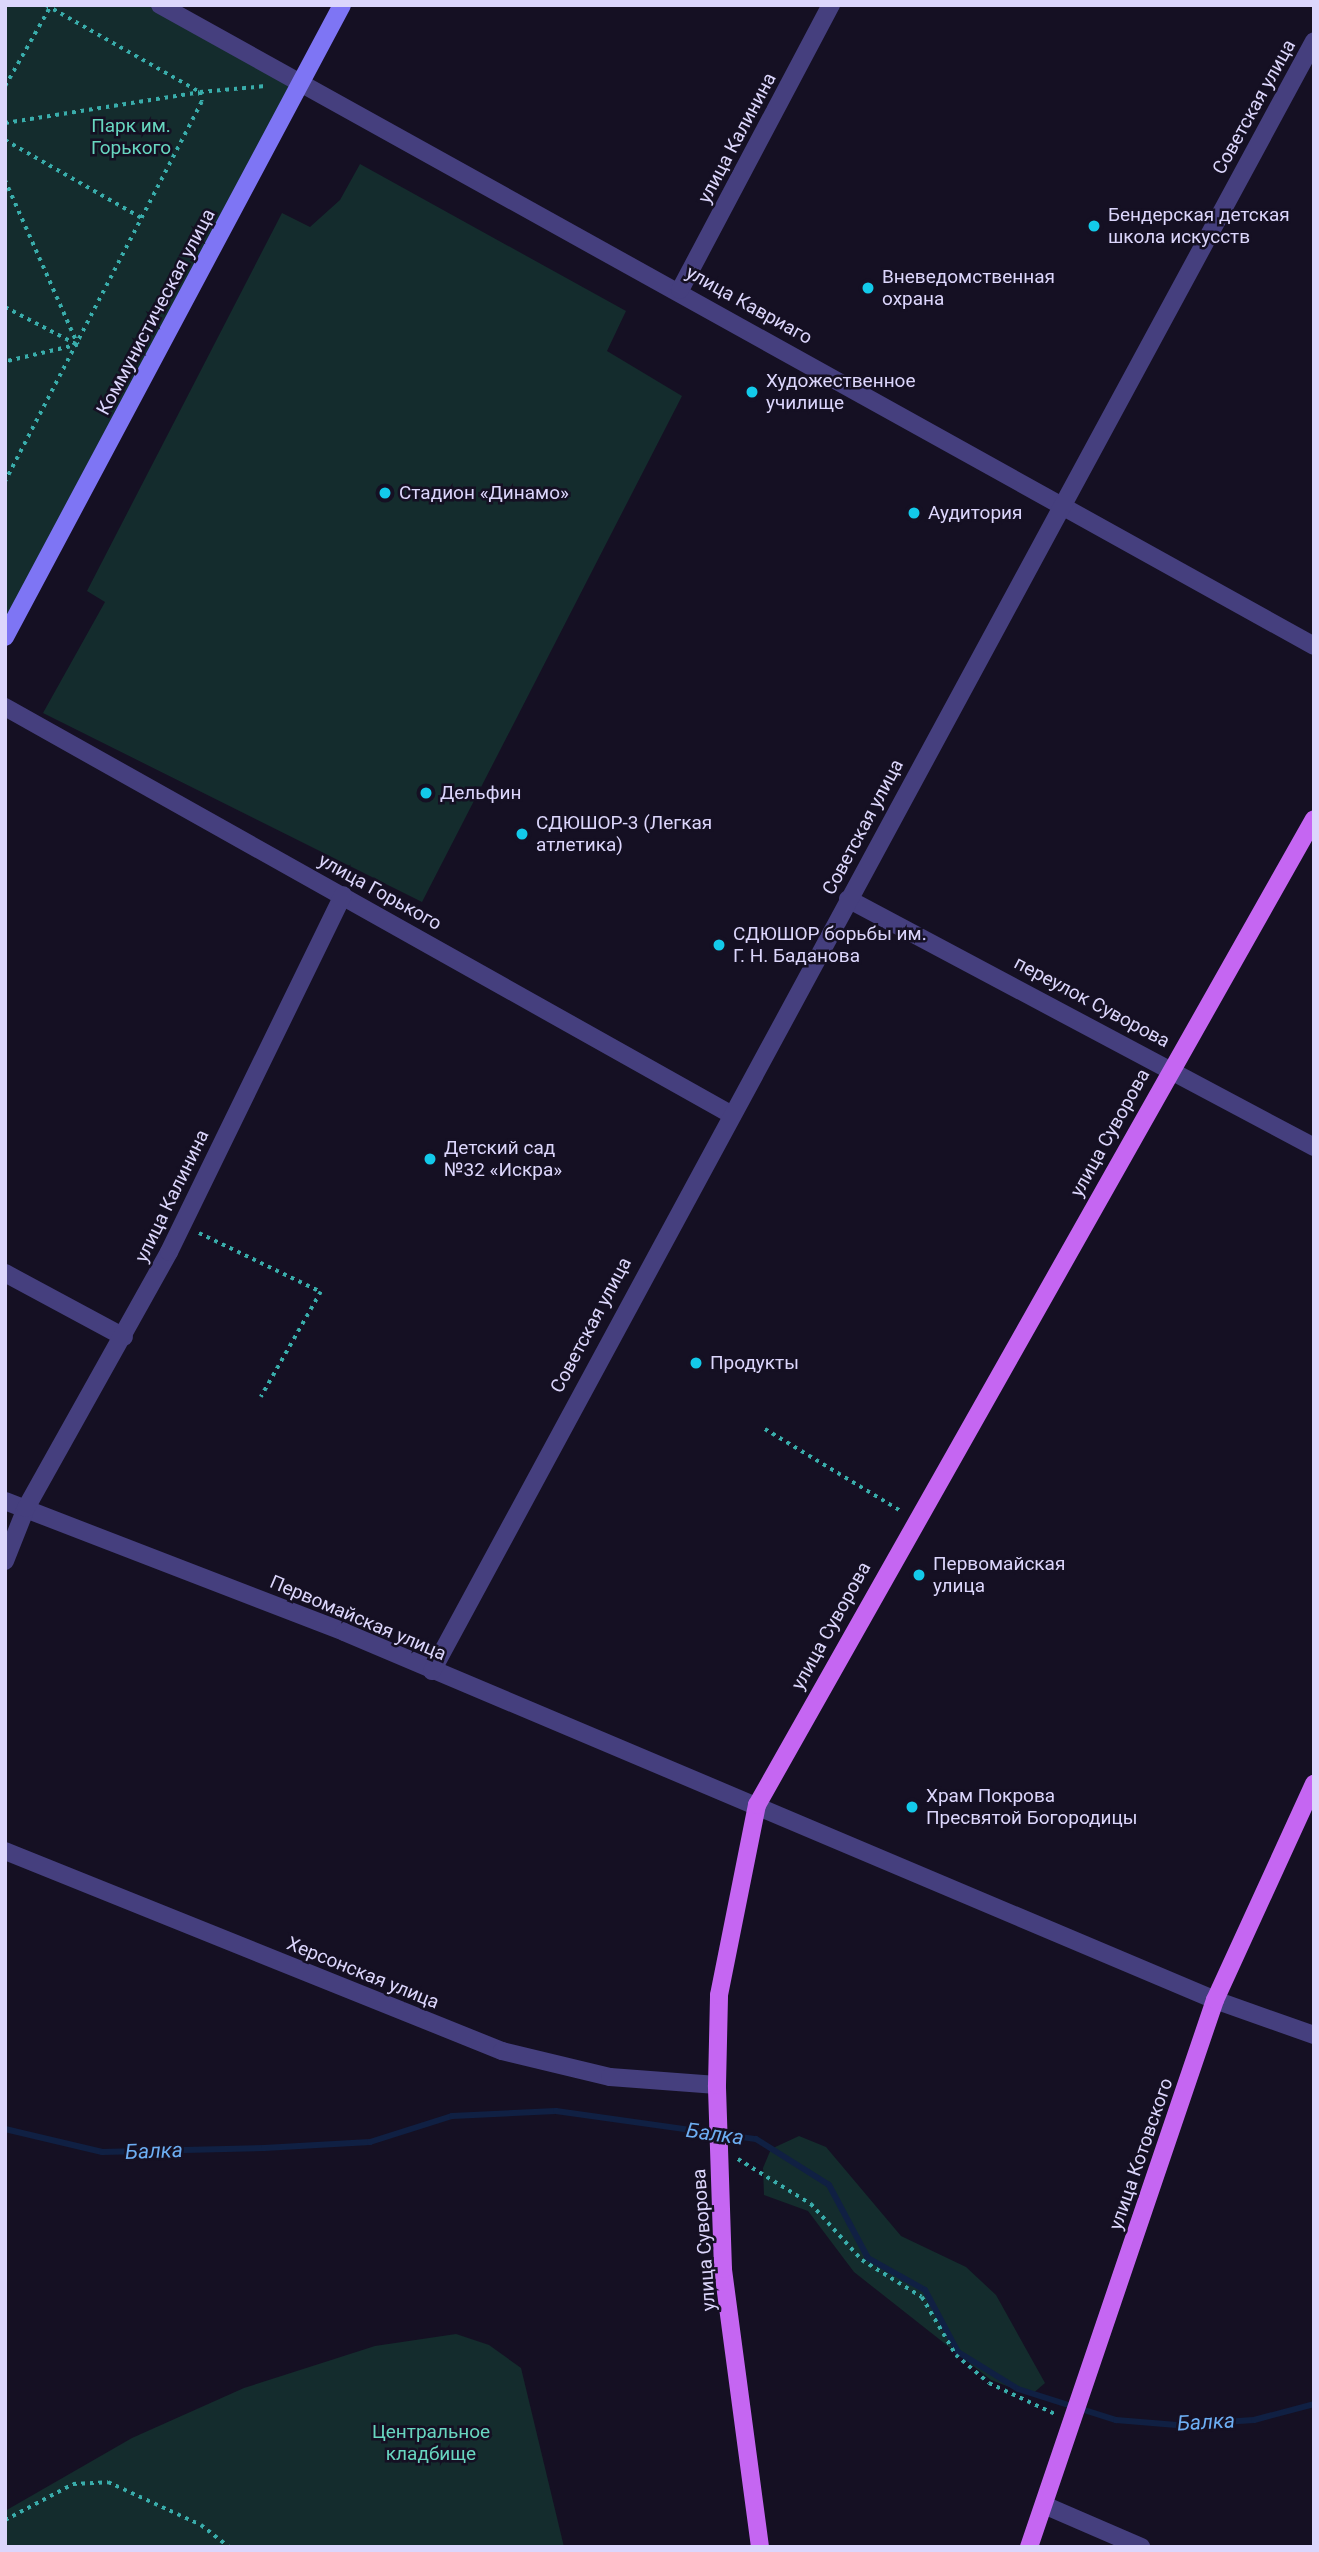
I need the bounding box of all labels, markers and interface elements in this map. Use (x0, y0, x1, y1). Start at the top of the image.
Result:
street label: Советская улица (1208, 36, 1300, 178)
street label: улица Калинина (693, 69, 781, 207)
park label: Парк им. Горького (91, 115, 171, 159)
place label: Бендерская детская школа искусств (1108, 204, 1290, 248)
street label: Коммунистическая улица (92, 205, 220, 419)
marker: Бендерская детская школа искусств (1086, 218, 1102, 234)
street label: улица Кавриаго (682, 261, 816, 349)
place label: Вневедомственная охрана (882, 266, 1055, 310)
marker: Вневедомственная охрана (860, 280, 876, 296)
place label: Художественное училище (766, 370, 915, 414)
marker: Художественное училище (744, 384, 760, 400)
place label: Стадион «Динамо» (399, 482, 569, 504)
marker: Стадион «Динамо» (377, 485, 393, 501)
place label: Аудитория (928, 502, 1022, 524)
marker: Аудитория (906, 505, 922, 521)
street label: Советская улица (818, 755, 908, 899)
place label: Дельфин (440, 782, 521, 804)
marker: Дельфин (418, 785, 434, 801)
place label: СДЮШОР-3 (Легкая атлетика) (536, 812, 712, 856)
marker: СДЮШОР-3 (Легкая атлетика) (514, 826, 530, 842)
street label: улица Горького (315, 849, 445, 935)
place label: СДЮШОР борьбы им. Г. Н. Баданова (733, 923, 927, 967)
marker: СДЮШОР борьбы им. Г. Н. Баданова (711, 937, 727, 953)
street label: переулок Суворова (1010, 951, 1174, 1053)
street label: улица Суворова (1065, 1065, 1155, 1201)
street label: улица Калинина (130, 1126, 214, 1266)
place label: Детский сад №32 «Искра» (444, 1137, 562, 1181)
marker: Детский сад №32 «Искра» (422, 1151, 438, 1167)
street label: Советская улица (546, 1253, 636, 1397)
place label: Продукты (710, 1352, 799, 1374)
marker: Продукты (688, 1355, 704, 1371)
place label: Первомайская улица (933, 1553, 1065, 1597)
street label: улица Суворова (786, 1558, 876, 1694)
marker: Первомайская улица (911, 1567, 927, 1583)
street label: Первомайская улица (266, 1571, 450, 1665)
place label: Храм Покрова Пресвятой Богородицы (926, 1785, 1138, 1829)
marker: Храм Покрова Пресвятой Богородицы (904, 1799, 920, 1815)
street label: Херсонская улица (284, 1932, 442, 2014)
street label: улица Котовского (1104, 2075, 1178, 2233)
water label: Балка (685, 2117, 745, 2151)
water label: Балка (125, 2137, 183, 2165)
street label: улица Суворова (688, 2168, 720, 2312)
water label: Балка (1176, 2408, 1236, 2436)
park label: Центральное кладбище (372, 2421, 490, 2465)

